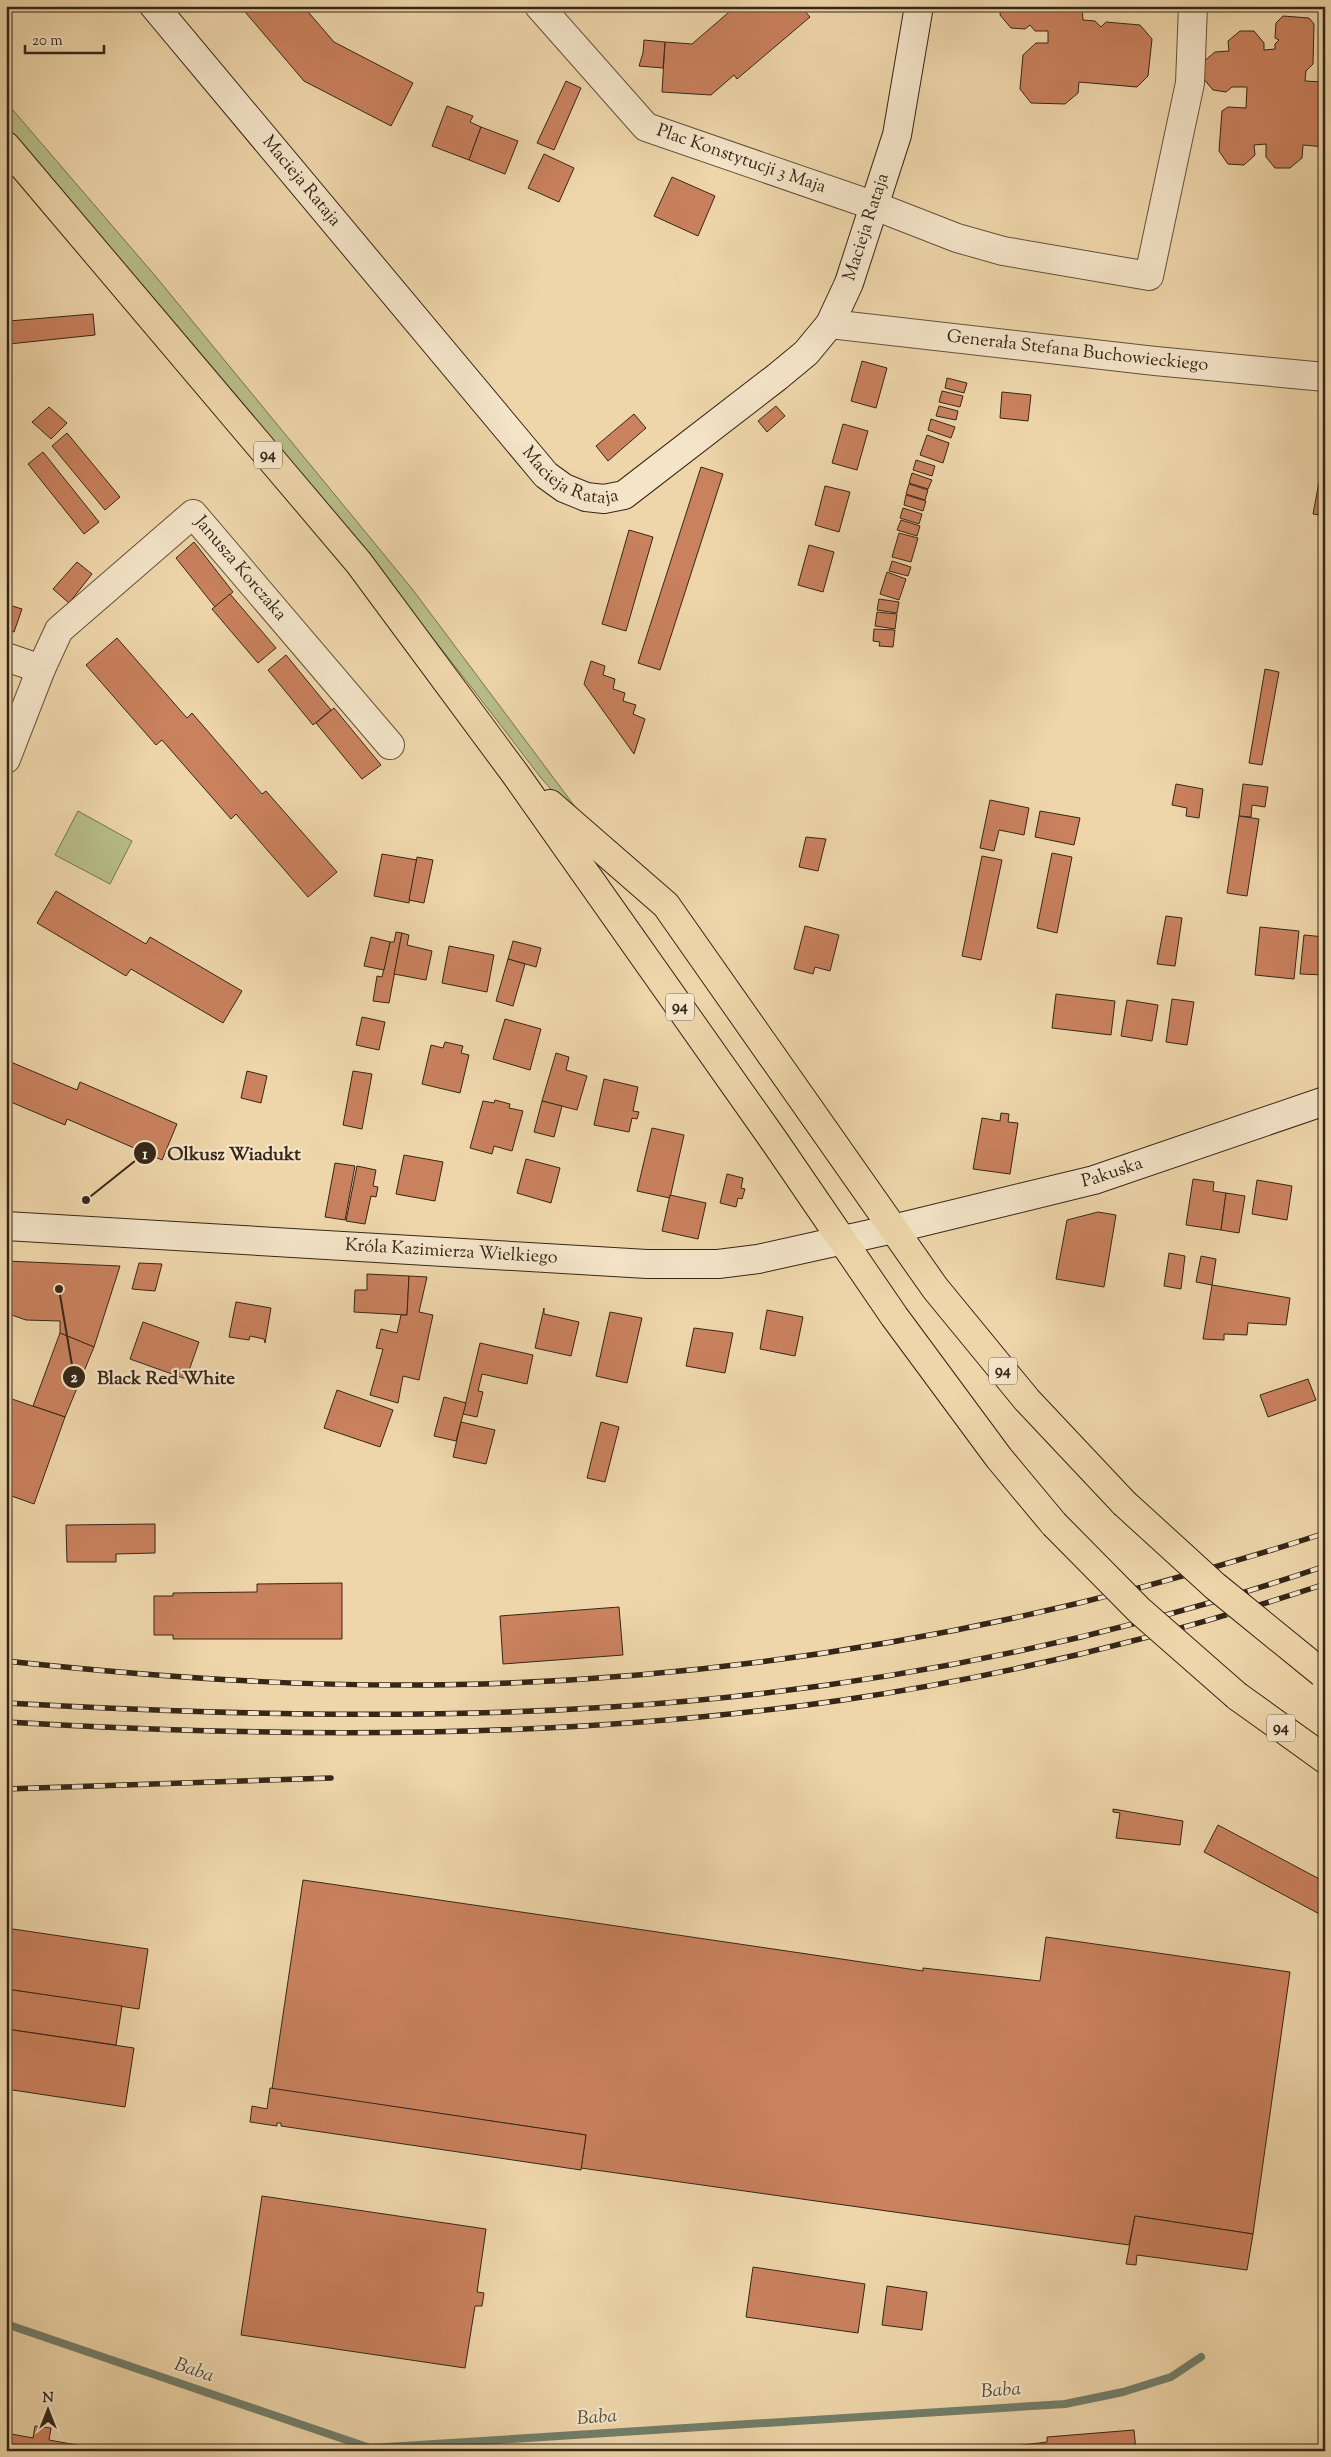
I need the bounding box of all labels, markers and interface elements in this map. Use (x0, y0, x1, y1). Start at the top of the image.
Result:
scale bar (25, 22, 104, 54)
text: 20 m (32, 31, 63, 52)
street label: Plac Konstytucji 3 Maja (653, 118, 829, 201)
street label: Macieja Rataja (255, 130, 347, 233)
street label: Macieja Rataja (837, 170, 897, 284)
street label: Generała Stefana Buchowieckiego (945, 324, 1210, 379)
street label: Macieja Rataja (515, 441, 621, 512)
road number: 94 (254, 442, 282, 468)
street label: Janusza Korczaka (187, 510, 292, 627)
road number: 94 (666, 994, 694, 1020)
callout: Olkusz Wiadukt (132, 1136, 310, 1170)
text: Olkusz Wiadukt (167, 1142, 301, 1169)
text: 1 (142, 1145, 148, 1166)
street label: Pakuska (1079, 1151, 1146, 1196)
street label: Króla Kazimierza Wielkiego (344, 1233, 558, 1272)
road number: 94 (989, 1358, 1017, 1384)
callout: Black Red White (62, 1360, 245, 1394)
text: Black Red White (97, 1366, 235, 1393)
text: 2 (70, 1368, 78, 1389)
road number: 94 (1267, 1715, 1295, 1742)
water label: Baba (171, 2352, 218, 2390)
water label: Baba (980, 2376, 1022, 2406)
north arrow (22, 2384, 72, 2434)
text: N (42, 2389, 54, 2409)
water label: Baba (576, 2403, 618, 2433)

